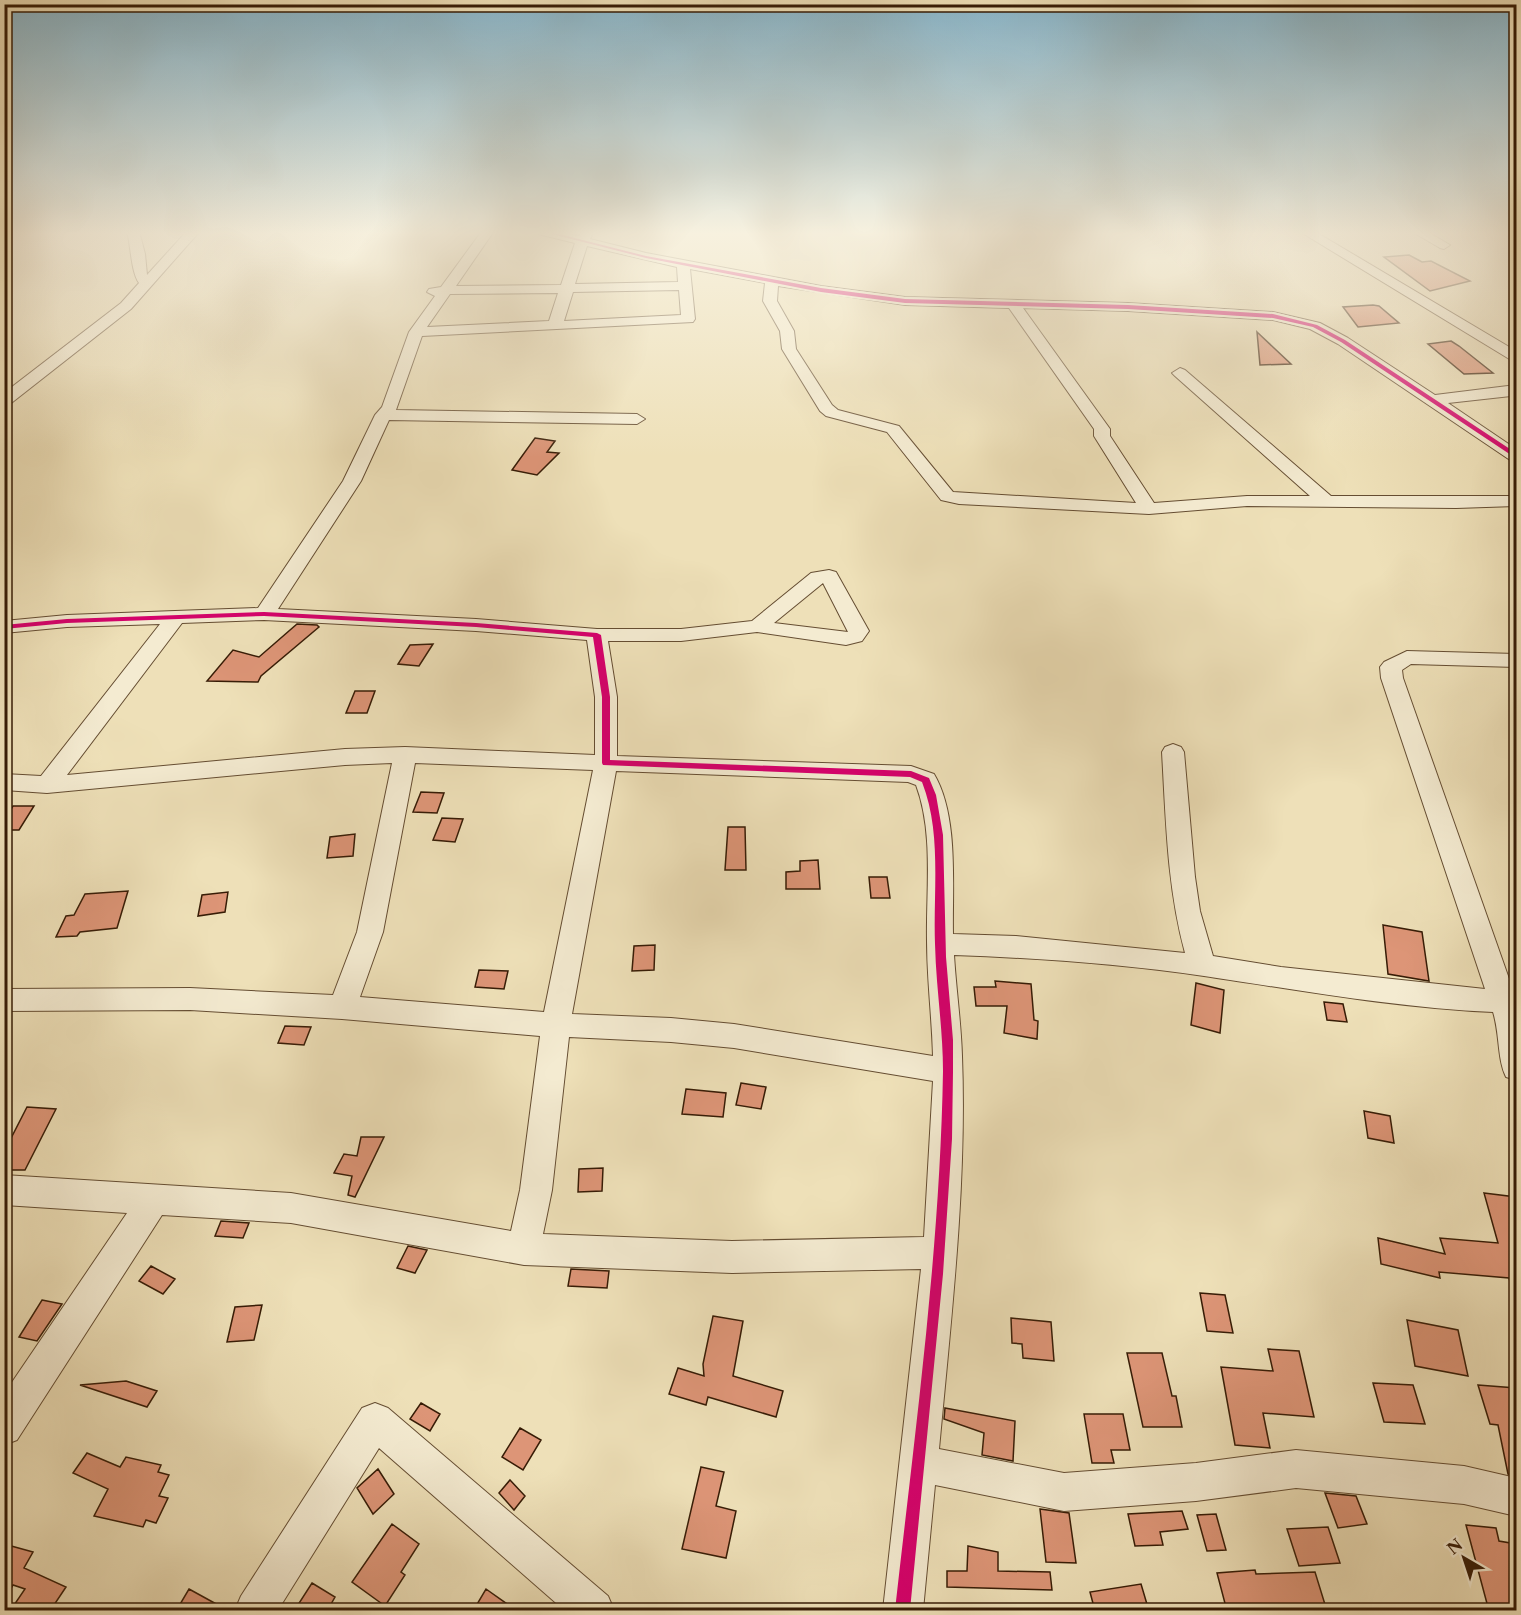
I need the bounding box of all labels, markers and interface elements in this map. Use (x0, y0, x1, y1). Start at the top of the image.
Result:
north arrow (1434, 1528, 1494, 1588)
text: N (1443, 1534, 1466, 1558)

